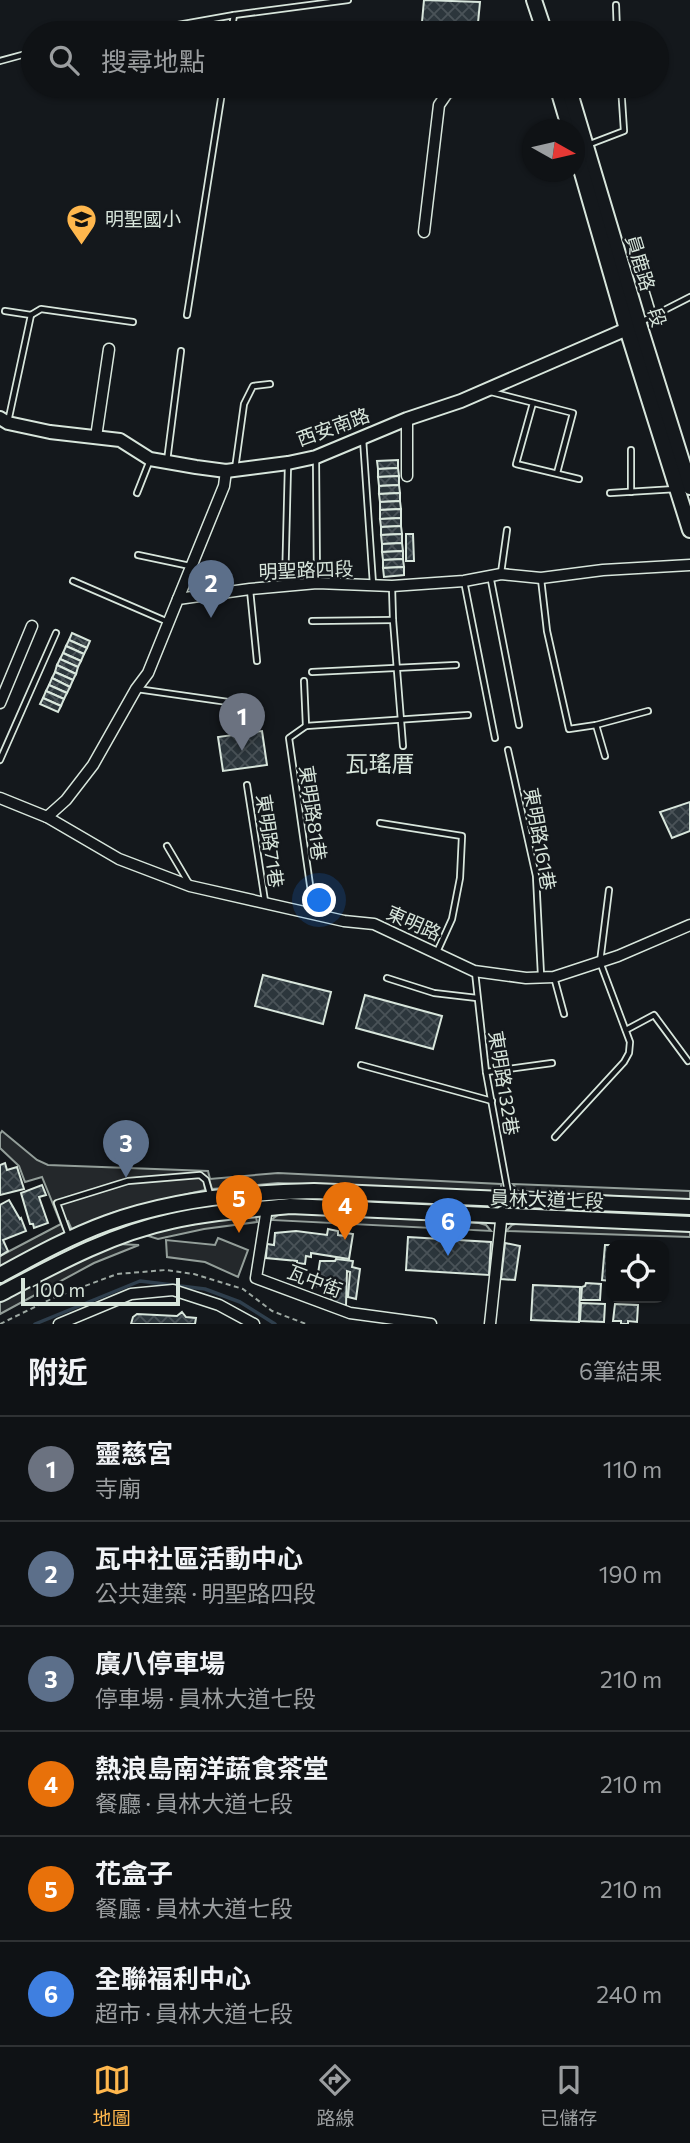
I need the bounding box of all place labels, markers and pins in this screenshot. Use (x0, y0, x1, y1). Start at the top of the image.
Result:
school or university icon: 明聖國小 (65, 202, 99, 246)
place label: 明聖國小 (105, 207, 181, 230)
pin: 2 (188, 560, 234, 618)
pin: 1 (219, 693, 265, 751)
pin: 3 (103, 1120, 149, 1178)
pin: 5 (216, 1175, 262, 1233)
pin: 4 (322, 1182, 368, 1240)
pin: 6 (425, 1198, 471, 1256)

